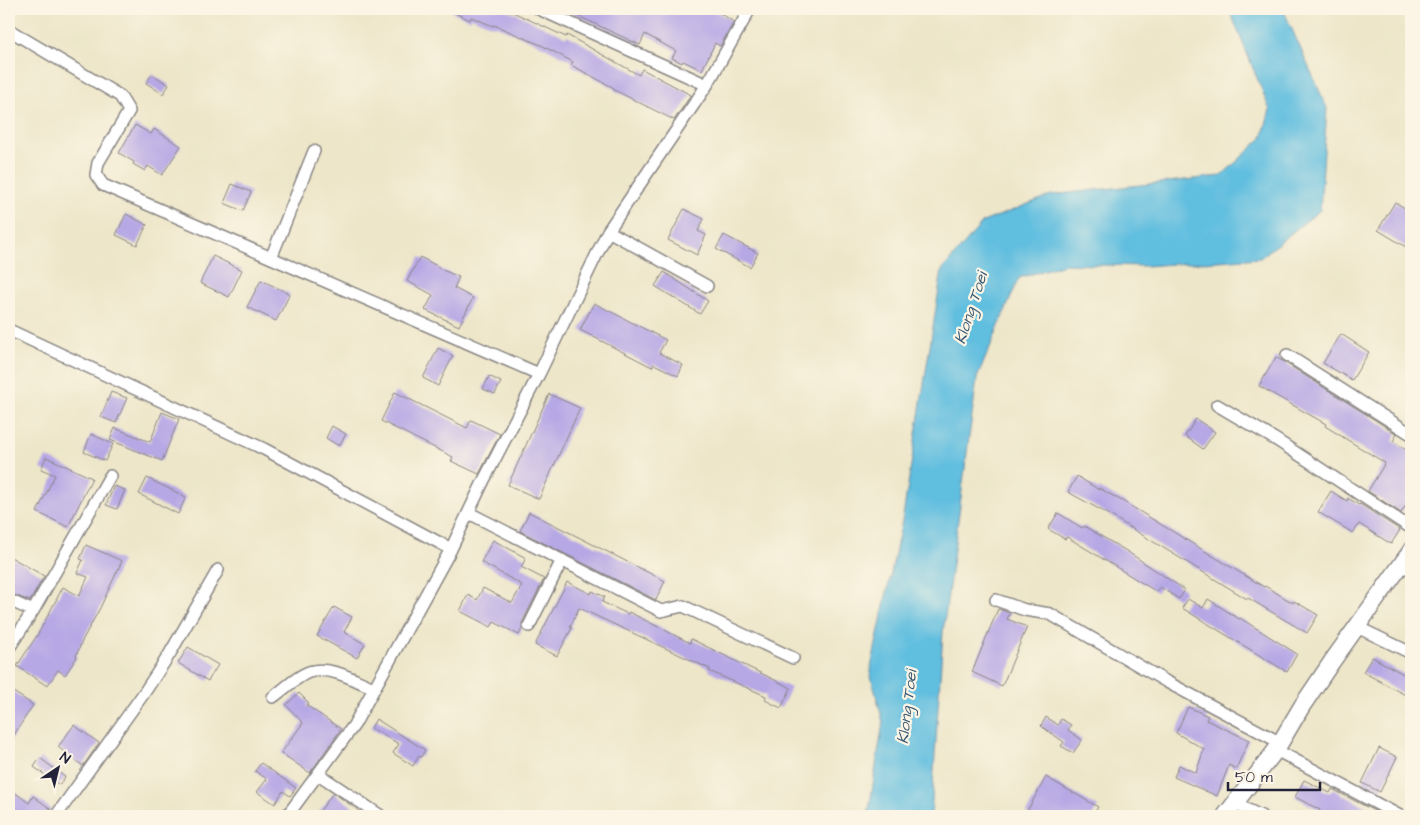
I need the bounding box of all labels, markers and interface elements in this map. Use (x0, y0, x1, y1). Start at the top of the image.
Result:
water label: Klong Toei (949, 267, 995, 347)
water label: Klong Toei (892, 666, 924, 745)
north arrow (32, 742, 82, 792)
text: N (56, 747, 74, 769)
scale bar (1228, 760, 1320, 792)
text: 50 m (1235, 767, 1273, 788)

